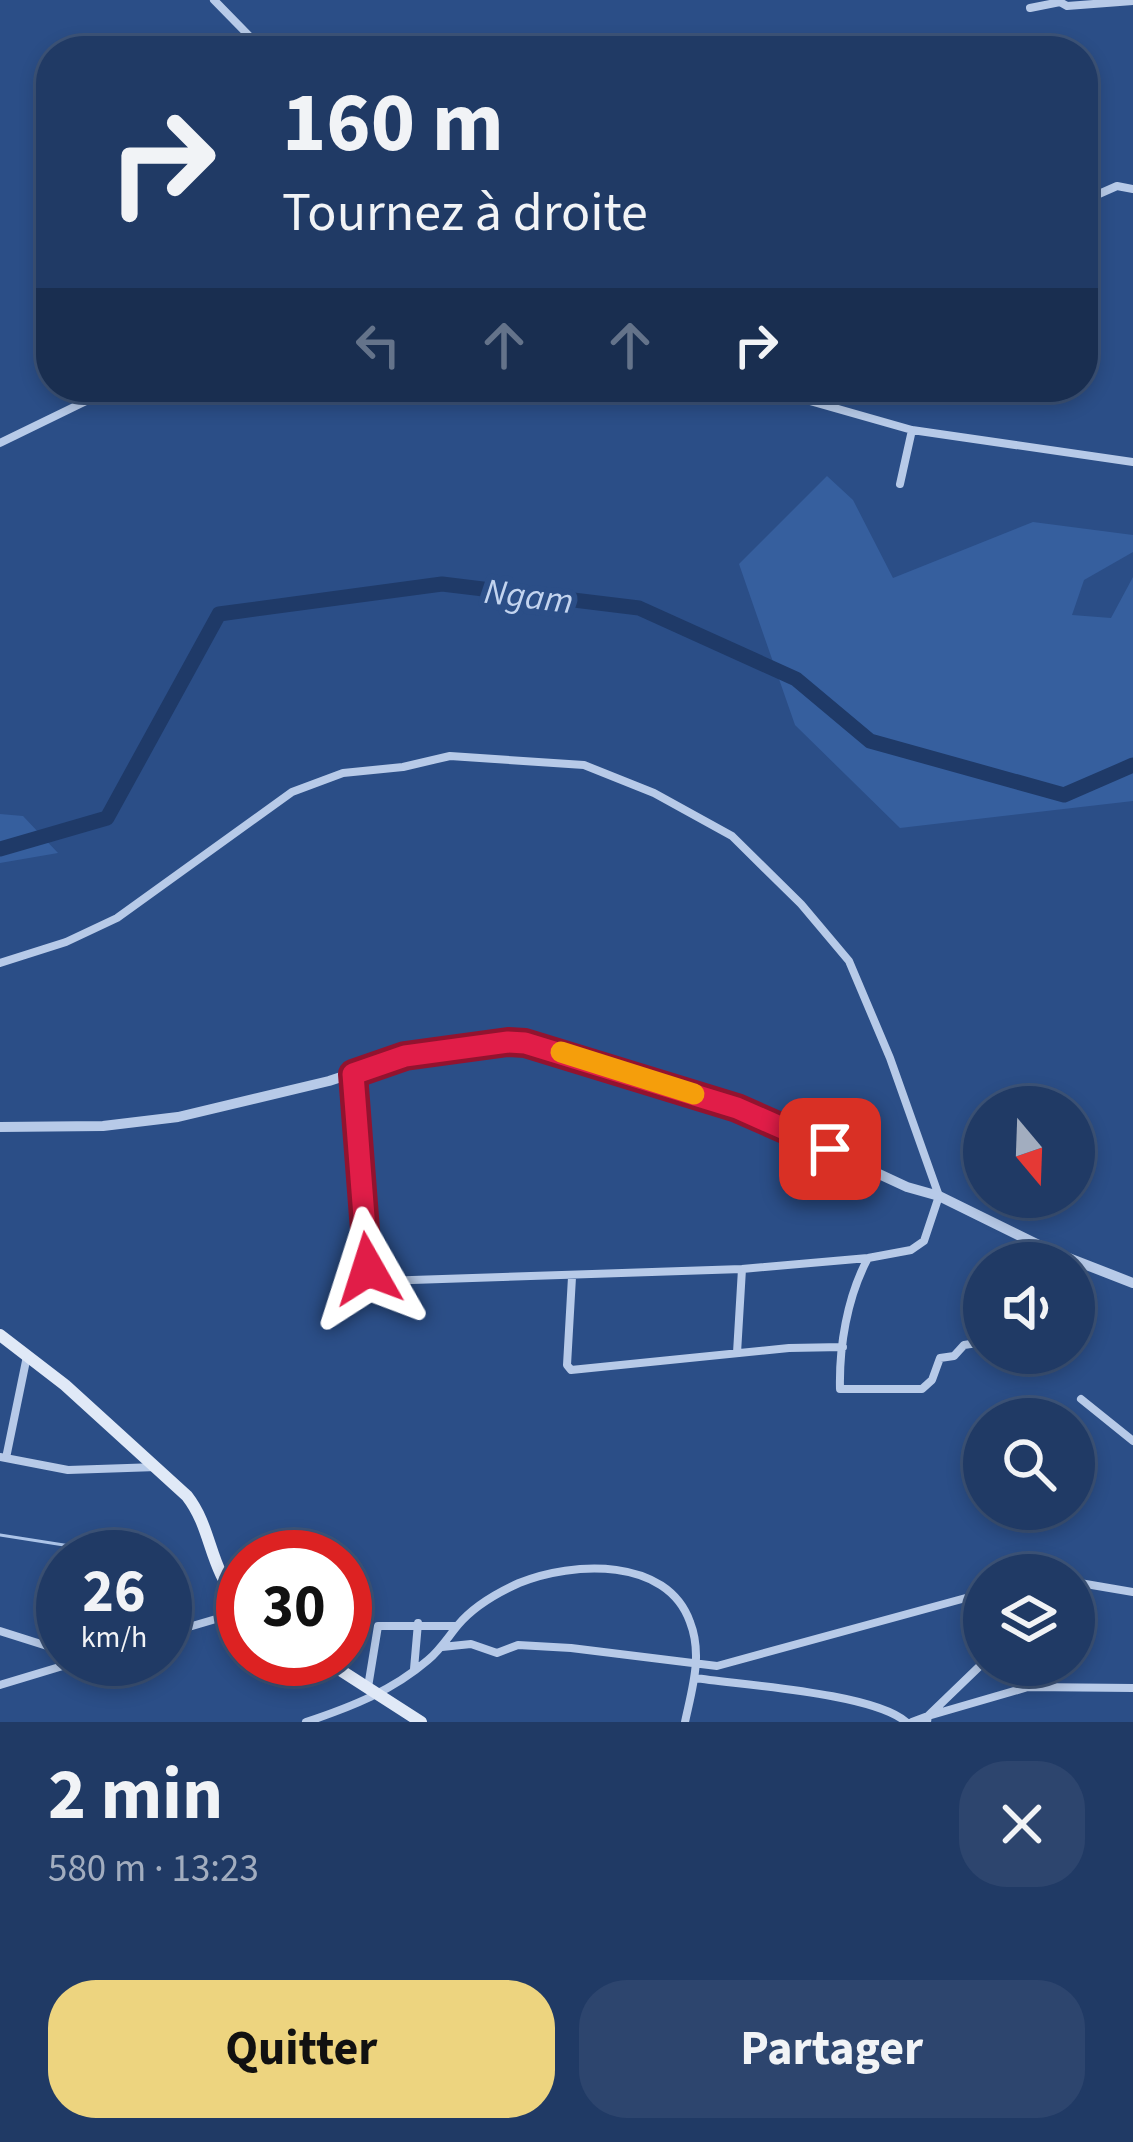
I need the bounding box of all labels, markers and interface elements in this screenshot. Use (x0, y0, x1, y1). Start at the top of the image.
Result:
text: 160 m (282, 64, 504, 184)
icon: right (84, 84, 240, 240)
text: Tournez à droite (282, 175, 648, 252)
icon: left (345, 312, 411, 378)
icon: ahead (471, 312, 537, 378)
icon: ahead (597, 312, 663, 378)
icon: right (723, 312, 789, 378)
water label: Ngam (481, 566, 576, 627)
north arrow (963, 1086, 1095, 1218)
map controls (963, 1086, 1095, 1686)
pin (779, 1098, 881, 1200)
icon: arrive (797, 1116, 863, 1182)
position arrow (305, 1206, 431, 1332)
button: sound (963, 1242, 1095, 1374)
button: search (963, 1398, 1095, 1530)
speed limit sign: 30 (216, 1530, 372, 1686)
text: 26 (82, 1550, 146, 1635)
button: layers (963, 1554, 1095, 1686)
text: km/h (81, 1616, 147, 1659)
text: 2 min (48, 1744, 223, 1847)
button: close (959, 1761, 1085, 1887)
text: 580 m · 13:23 (48, 1841, 259, 1897)
button: Quitter (48, 1980, 555, 2118)
button: Partager (579, 1980, 1085, 2118)

